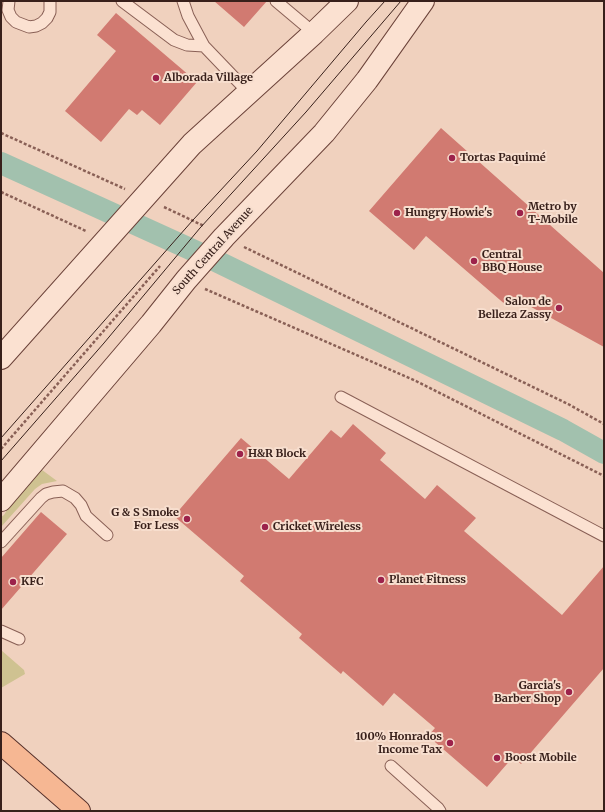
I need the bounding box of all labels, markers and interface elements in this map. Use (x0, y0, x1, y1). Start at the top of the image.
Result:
place label: Alborada Village (164, 71, 253, 85)
marker: Alborada Village (151, 73, 161, 83)
place label: Tortas Paquimé (460, 151, 546, 165)
marker: Tortas Paquimé (447, 153, 457, 163)
place label: Metro by T-Mobile (528, 200, 578, 226)
street label: South Central Avenue (170, 204, 256, 298)
place label: Hungry Howie's (405, 206, 492, 220)
marker: Hungry Howie's (392, 208, 402, 218)
marker: Metro by T-Mobile (515, 208, 525, 218)
place label: Central BBQ House (482, 248, 542, 274)
marker: Central BBQ House (469, 256, 479, 266)
place label: Salon de Belleza Zassy (478, 295, 551, 321)
marker: Salon de Belleza Zassy (554, 303, 564, 313)
place label: H&R Block (248, 447, 306, 461)
marker: H&R Block (235, 449, 245, 459)
place label: G & S Smoke For Less (111, 506, 179, 532)
marker: G & S Smoke For Less (182, 514, 192, 524)
place label: Cricket Wireless (273, 520, 361, 534)
marker: Cricket Wireless (260, 522, 270, 532)
place label: Planet Fitness (389, 573, 466, 587)
place label: KFC (21, 575, 43, 589)
marker: Planet Fitness (376, 575, 386, 585)
marker: KFC (8, 577, 18, 587)
place label: Garcia's Barber Shop (494, 679, 561, 705)
marker: Garcia's Barber Shop (564, 687, 574, 697)
place label: 100% Honrados Income Tax (355, 730, 442, 756)
marker: 100% Honrados Income Tax (445, 738, 455, 748)
place label: Boost Mobile (505, 751, 577, 765)
marker: Boost Mobile (492, 753, 502, 763)

